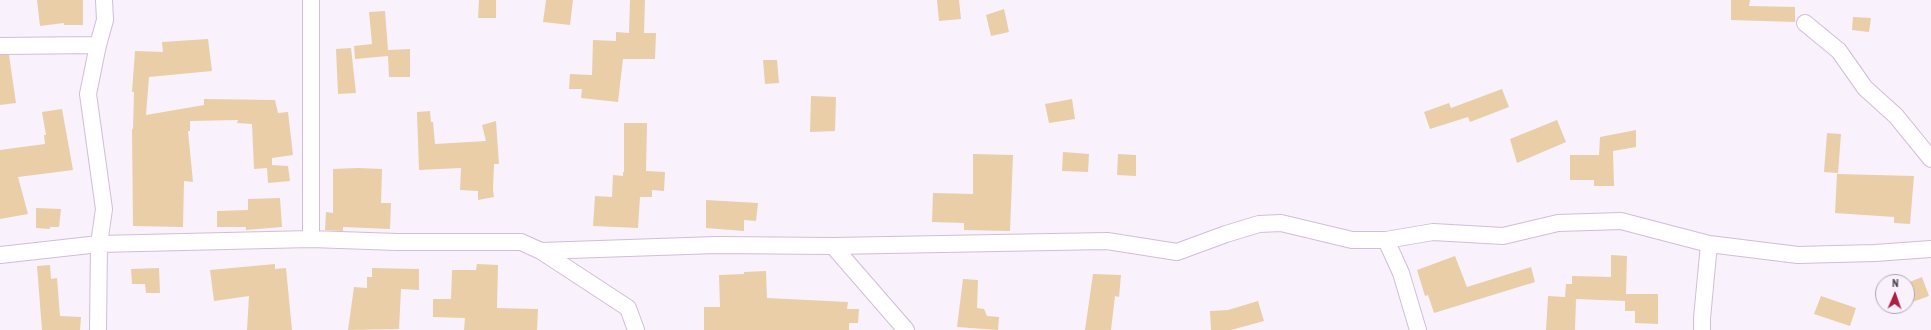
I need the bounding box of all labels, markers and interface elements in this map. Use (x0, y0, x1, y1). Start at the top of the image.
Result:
north arrow (1875, 274, 1915, 314)
text: N (1892, 276, 1899, 290)

